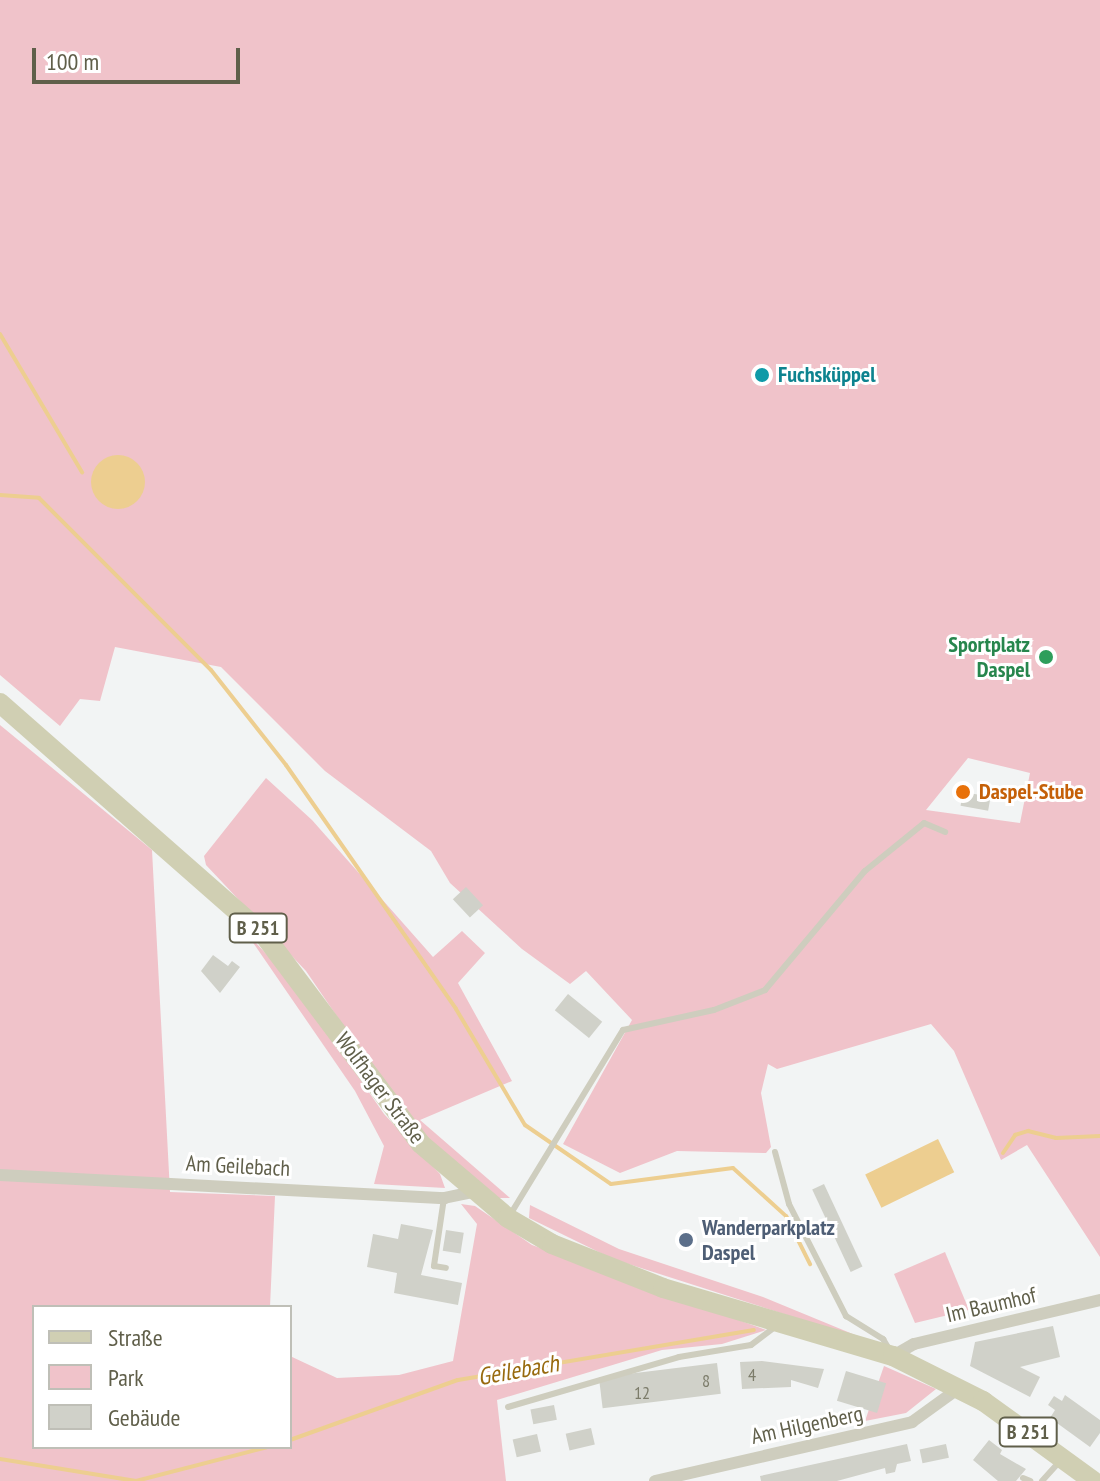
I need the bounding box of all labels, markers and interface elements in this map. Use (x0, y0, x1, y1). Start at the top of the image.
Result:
scale bar (36, 32, 244, 82)
text: 100 m (46, 46, 99, 77)
place label: Fuchsküppel (778, 362, 876, 388)
marker: Fuchsküppel (753, 366, 771, 384)
place label: Sportplatz Daspel (948, 631, 1030, 682)
marker: Sportplatz Daspel (1037, 648, 1055, 666)
place label: Daspel-Stube (979, 779, 1084, 805)
marker: Daspel-Stube (954, 783, 972, 801)
road number: B 251 (228, 912, 288, 944)
street label: Wolfhager Straße (330, 1027, 430, 1149)
street label: Am Geilebach (185, 1150, 291, 1182)
place label: Wanderparkplatz Daspel (702, 1214, 835, 1266)
marker: Wanderparkplatz Daspel (677, 1231, 695, 1249)
street label: Im Baumhof (943, 1282, 1039, 1328)
legend (32, 1305, 292, 1449)
text: Straße (108, 1322, 163, 1353)
water label: Geilebach (475, 1349, 561, 1391)
text: Park (108, 1362, 144, 1393)
house number: 4 (748, 1364, 756, 1386)
house number: 8 (702, 1370, 710, 1392)
house number: 12 (634, 1382, 650, 1404)
street label: Am Hilgenberg (749, 1400, 865, 1450)
text: Gebäude (108, 1402, 180, 1433)
road number: B 251 (998, 1416, 1058, 1448)

